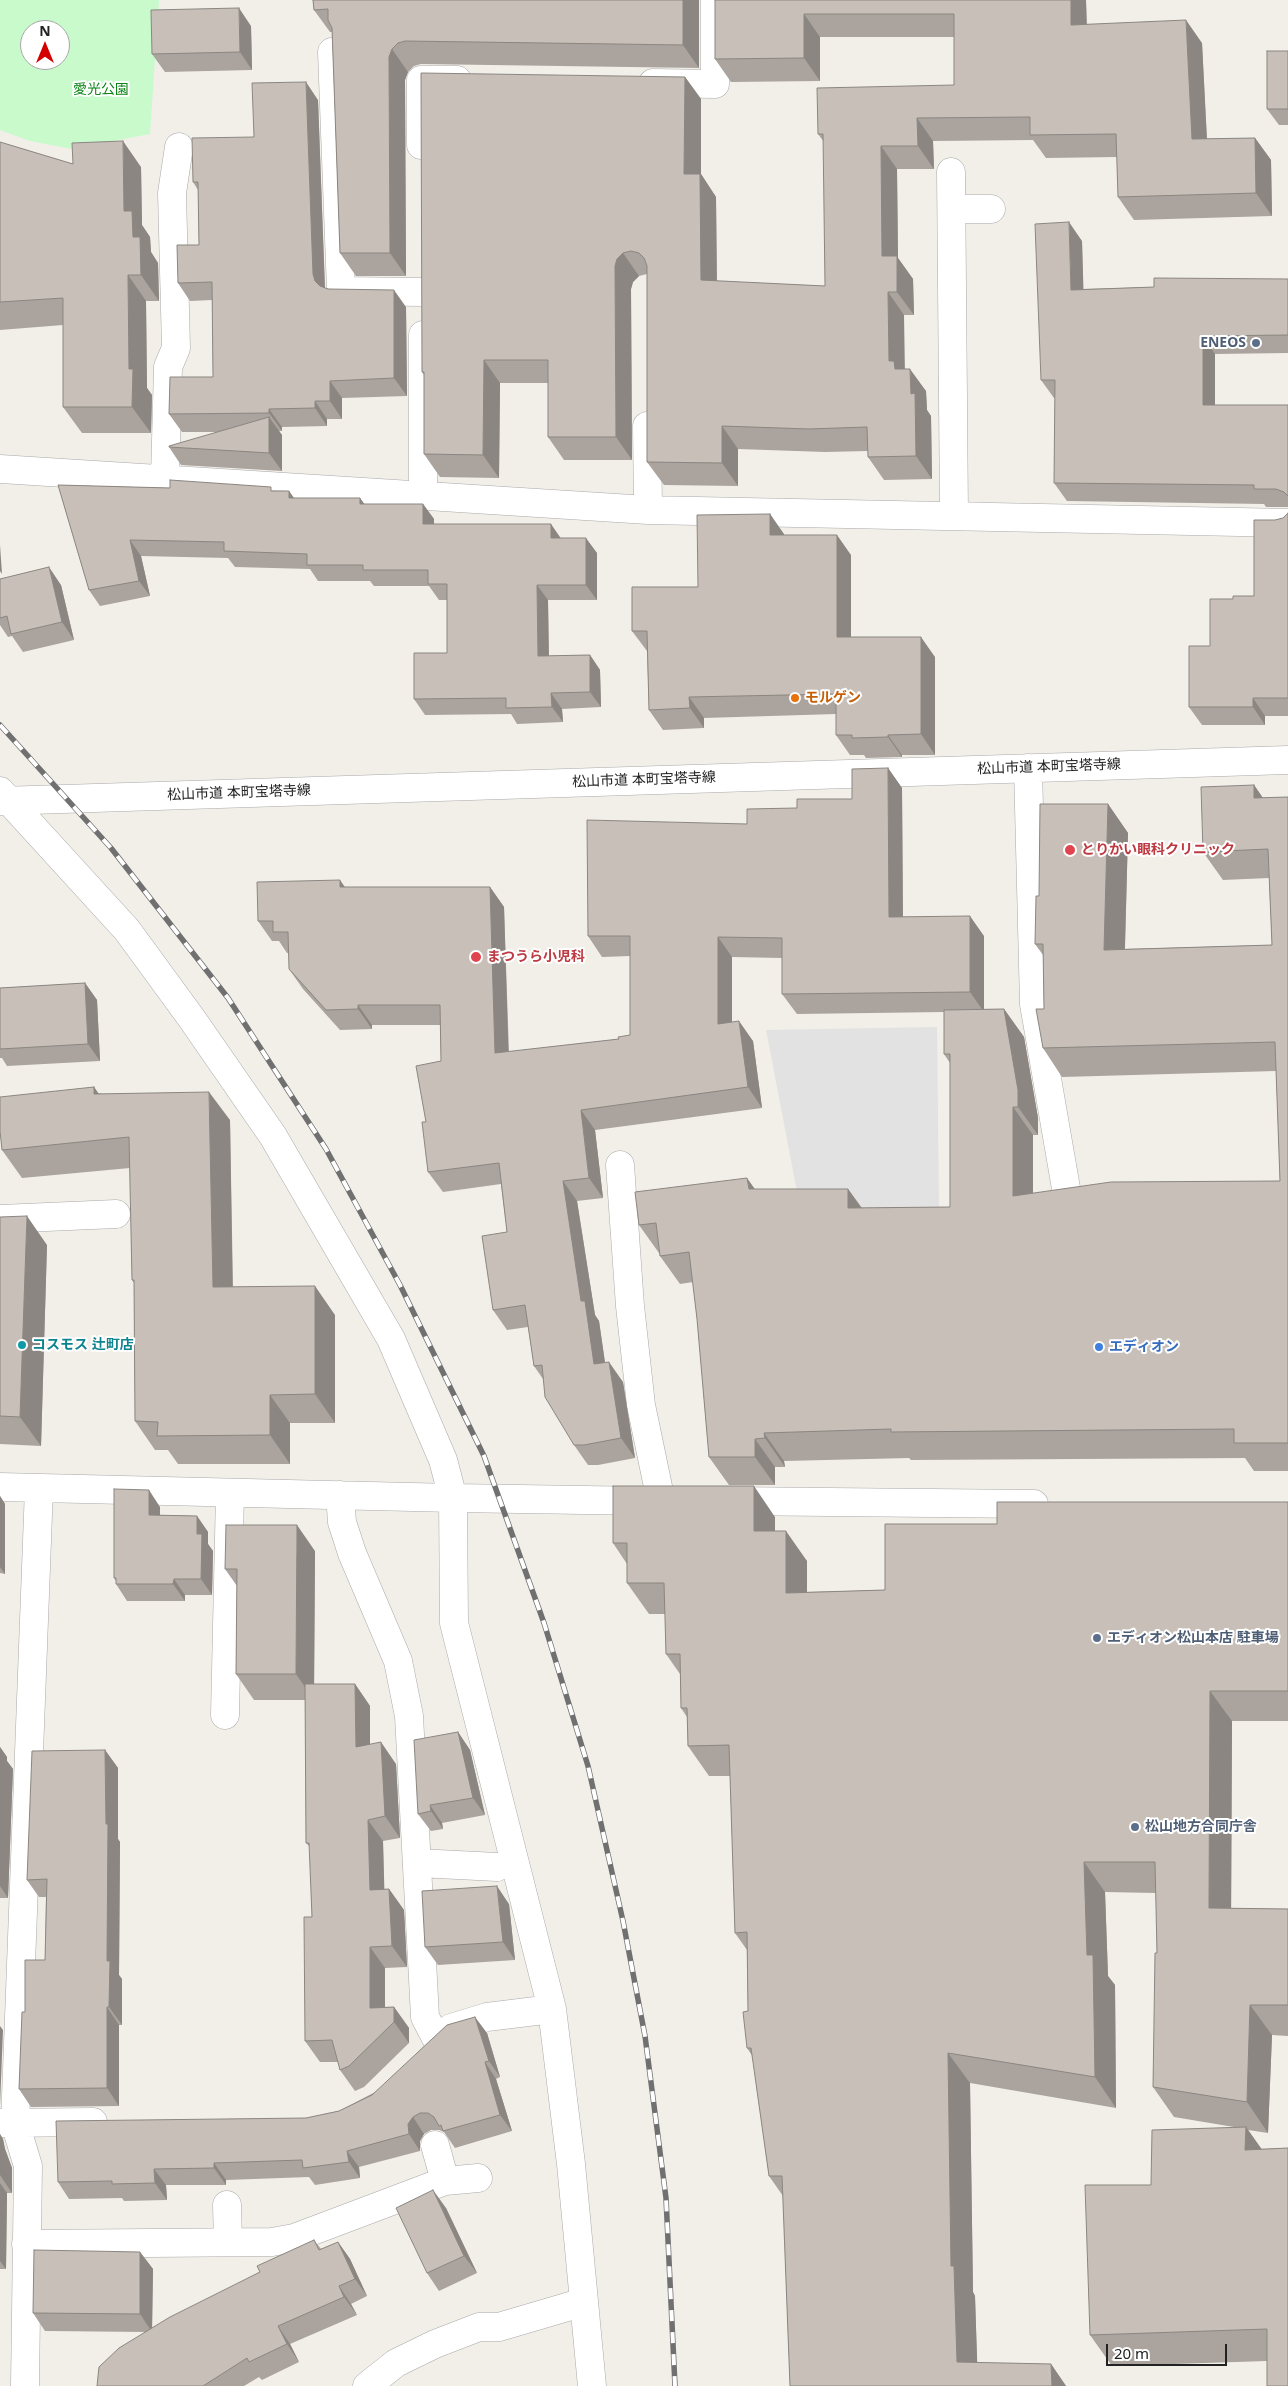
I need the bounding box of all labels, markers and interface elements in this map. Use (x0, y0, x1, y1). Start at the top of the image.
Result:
north arrow (20, 20, 70, 70)
text: N (39, 21, 51, 40)
park label: 愛光公園 (73, 82, 129, 98)
place label: ENEOS (1200, 335, 1246, 351)
marker: ENEOS (1250, 337, 1262, 349)
place label: モルゲン (805, 690, 861, 706)
marker: モルゲン (789, 692, 801, 704)
street label: 松山市道 本町宝塔寺線 (977, 756, 1121, 778)
street label: 松山市道 本町宝塔寺線 (572, 769, 716, 791)
street label: 松山市道 本町宝塔寺線 (167, 782, 311, 804)
place label: とりかい眼科クリニック (1081, 842, 1235, 858)
marker: とりかい眼科クリニック (1063, 843, 1077, 857)
place label: まつうら小児科 (487, 949, 585, 965)
marker: まつうら小児科 (469, 950, 483, 964)
place label: コスモス 辻町店 (32, 1337, 134, 1353)
marker: コスモス 辻町店 (16, 1339, 28, 1351)
place label: エディオン (1109, 1339, 1179, 1355)
marker: エディオン (1093, 1341, 1105, 1353)
place label: エディオン松山本店 駐車場 (1107, 1630, 1279, 1646)
marker: エディオン松山本店 駐車場 (1091, 1632, 1103, 1644)
place label: 松山地方合同庁舎 (1145, 1819, 1257, 1835)
marker: 松山地方合同庁舎 (1129, 1821, 1141, 1833)
scale bar (1108, 2334, 1229, 2366)
text: 20 m (1114, 2343, 1149, 2363)

